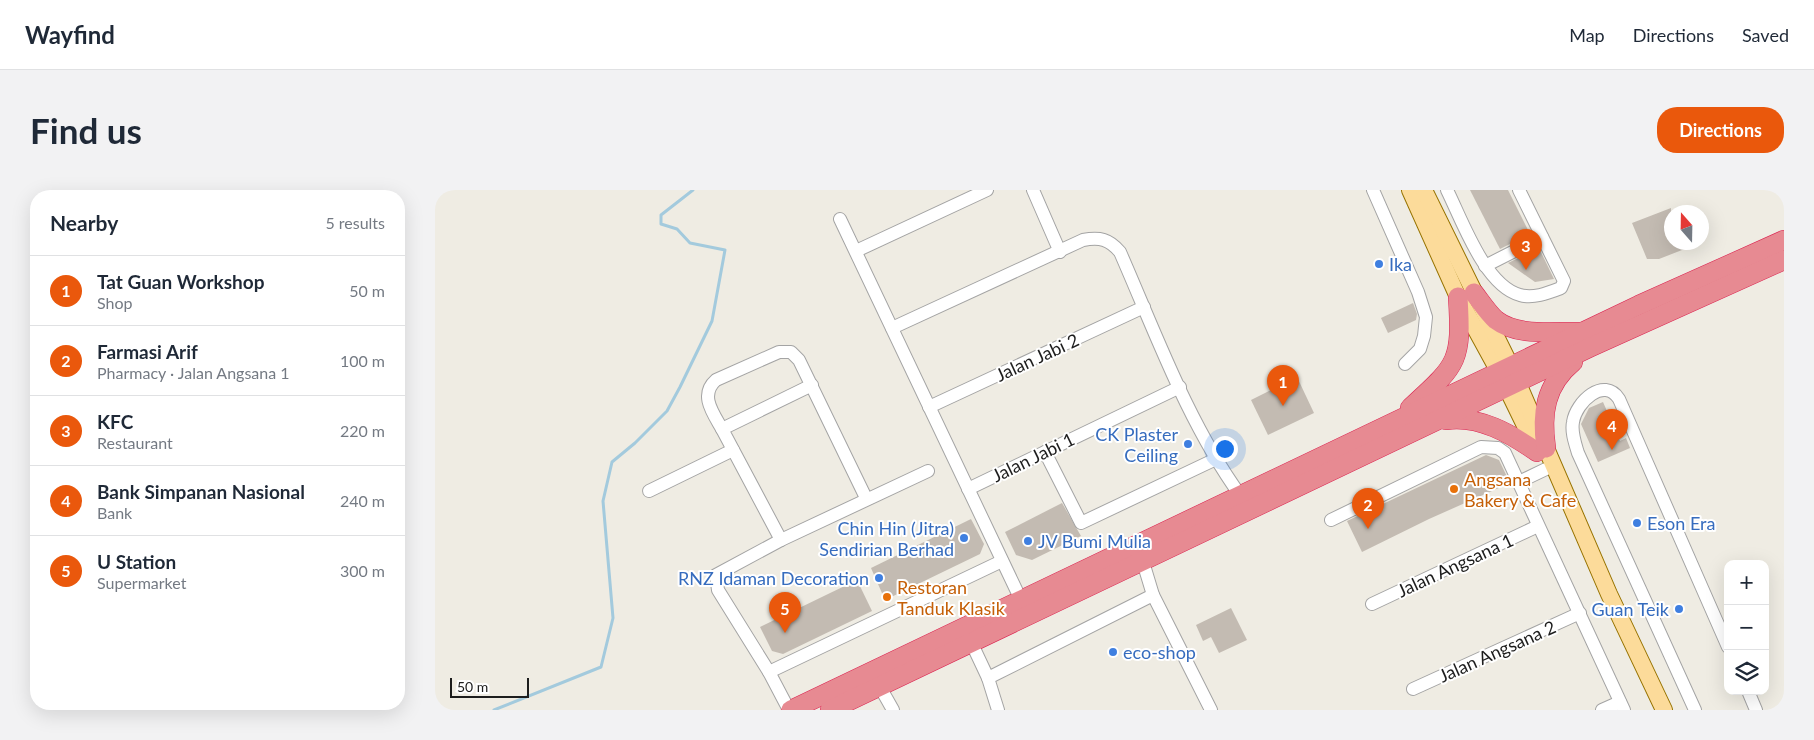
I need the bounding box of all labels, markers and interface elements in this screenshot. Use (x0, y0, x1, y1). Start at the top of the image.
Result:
text: Wayfind (25, 20, 115, 49)
text: Map (1569, 24, 1605, 46)
text: Directions (1633, 24, 1714, 46)
text: Saved (1742, 24, 1789, 46)
button: Directions (1657, 107, 1784, 153)
text: Find us (30, 109, 142, 151)
north arrow (1664, 205, 1709, 250)
text: Nearby (50, 210, 118, 235)
text: 5 results (325, 213, 385, 232)
pin: 3 (1510, 229, 1542, 270)
place label: Ika (1389, 253, 1412, 275)
marker: Ika (1373, 258, 1385, 270)
text: Tat Guan Workshop (97, 270, 264, 293)
text: 1 (61, 281, 71, 300)
text: 50 m (349, 281, 385, 300)
text: Shop (97, 293, 133, 312)
street label: Jalan Jabi 2 (992, 328, 1082, 386)
text: Farmasi Arif (97, 340, 198, 363)
text: 2 (61, 351, 71, 370)
text: 100 m (340, 351, 385, 370)
text: Pharmacy · Jalan Angsana 1 (97, 363, 290, 382)
pin: 1 (1267, 365, 1299, 406)
pin: 4 (1596, 409, 1628, 450)
text: KFC (97, 410, 133, 433)
text: 3 (61, 421, 71, 440)
text: 220 m (340, 421, 385, 440)
place label: CK Plaster Ceiling (1095, 423, 1178, 466)
street label: Jalan Jabi 1 (988, 428, 1078, 486)
text: Restaurant (97, 433, 173, 452)
your location (1212, 436, 1238, 462)
marker: CK Plaster Ceiling (1182, 438, 1194, 450)
place label: Angsana Bakery & Cafe (1464, 468, 1576, 511)
text: Bank Simpanan Nasional (97, 480, 305, 503)
marker: Angsana Bakery & Cafe (1448, 483, 1460, 495)
pin: 2 (1352, 488, 1384, 529)
text: 4 (61, 491, 71, 510)
text: 240 m (340, 491, 385, 510)
text: Bank (97, 503, 132, 522)
place label: Eson Era (1647, 512, 1715, 534)
place label: Chin Hin (Jitra) Sendirian Berhad (819, 517, 954, 560)
marker: Eson Era (1631, 517, 1643, 529)
street label: Jalan Angsana 1 (1393, 528, 1517, 602)
place label: JV Bumi Mulia (1038, 530, 1151, 552)
marker: Chin Hin (Jitra) Sendirian Berhad (958, 532, 970, 544)
marker: JV Bumi Mulia (1022, 535, 1034, 547)
text: U Station (97, 550, 176, 573)
map controls (1724, 560, 1769, 695)
button: + (1724, 560, 1769, 605)
text: 5 (61, 561, 71, 580)
text: 300 m (340, 561, 385, 580)
place label: RNZ Idaman Decoration (678, 567, 869, 589)
marker: RNZ Idaman Decoration (873, 572, 885, 584)
text: Supermarket (97, 573, 186, 592)
place label: Restoran Tanduk Klasik (897, 576, 1006, 619)
marker: Restoran Tanduk Klasik (881, 591, 893, 603)
pin: 5 (769, 592, 801, 633)
place label: Guan Teik (1592, 598, 1670, 620)
marker: Guan Teik (1673, 603, 1685, 615)
button: − (1724, 605, 1769, 650)
street label: Jalan Angsana 2 (1435, 615, 1559, 687)
place label: eco-shop (1123, 641, 1196, 663)
marker: eco-shop (1107, 646, 1119, 658)
button: layers (1724, 650, 1769, 695)
scale bar (450, 675, 529, 698)
text: 50 m (457, 678, 488, 695)

